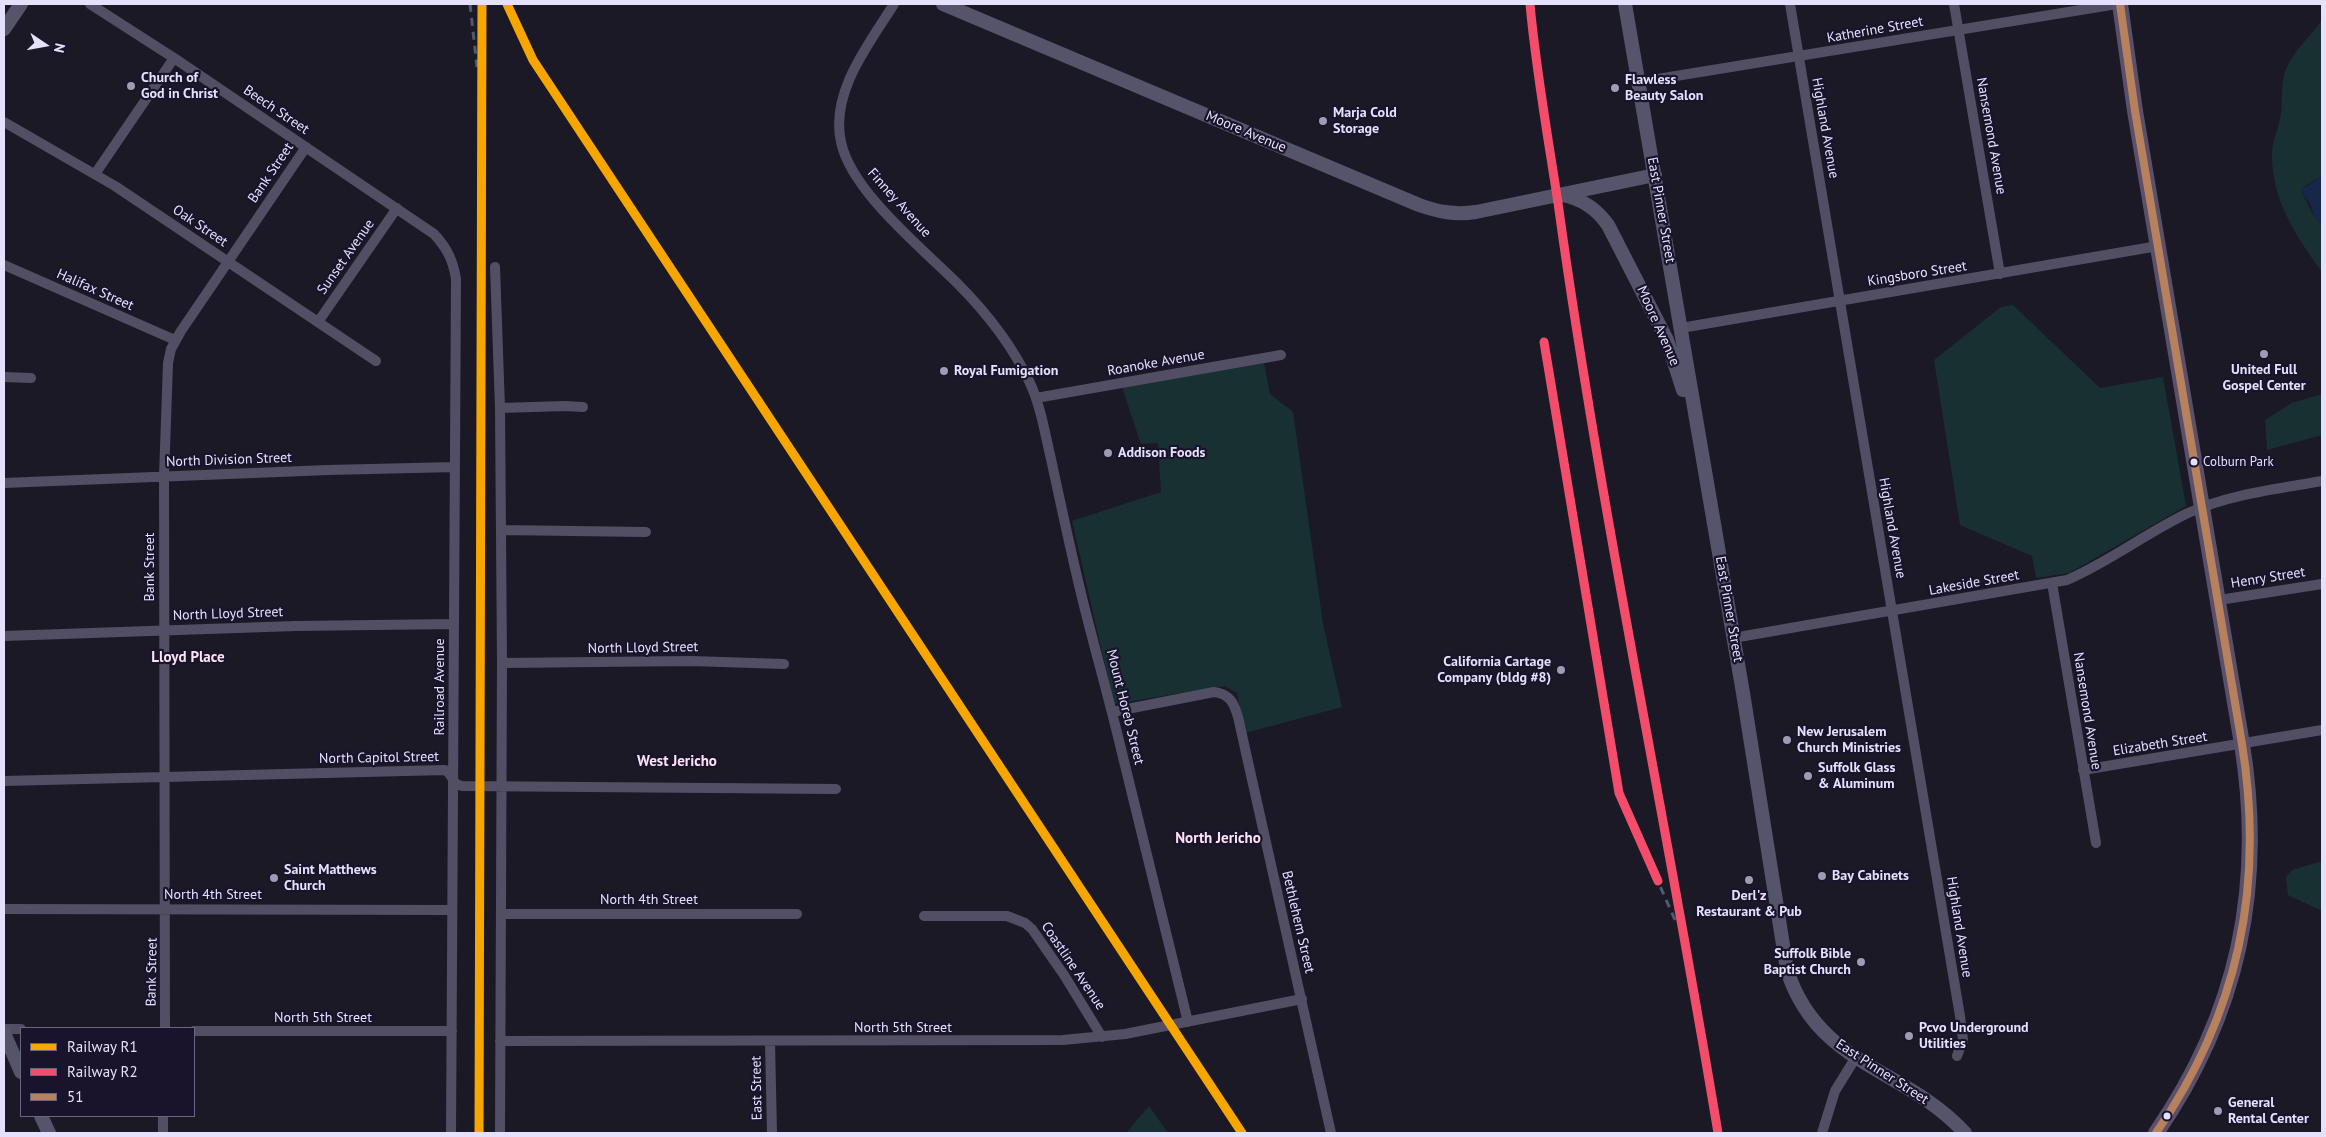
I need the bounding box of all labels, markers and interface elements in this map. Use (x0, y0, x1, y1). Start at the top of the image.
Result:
street label: Katherine Street (1826, 13, 1924, 47)
north arrow (20, 20, 70, 70)
text: N (50, 42, 69, 54)
place label: Church of God in Christ (141, 70, 218, 102)
place label: Flawless Beauty Salon (1625, 72, 1703, 104)
street label: Highland Avenue (1808, 76, 1842, 180)
street label: Nansemond Avenue (1972, 76, 2010, 196)
marker: Church of God in Christ (125, 80, 137, 92)
street label: Beech Street (240, 82, 312, 138)
marker: Flawless Beauty Salon (1609, 82, 1621, 94)
place label: Marja Cold Storage (1333, 105, 1397, 138)
street label: Moore Avenue (1203, 108, 1289, 156)
marker: Marja Cold Storage (1317, 115, 1329, 127)
street label: Bank Street (245, 140, 297, 206)
street label: East Pinner Street (1643, 156, 1679, 264)
street label: Finney Avenue (864, 165, 934, 241)
street label: Oak Street (169, 201, 231, 251)
street label: Sunset Avenue (314, 216, 378, 298)
street label: Kingsboro Street (1866, 258, 1968, 290)
street label: Halifax Street (54, 266, 136, 314)
street label: Moore Avenue (1633, 284, 1683, 368)
street label: Roanoke Avenue (1106, 346, 1206, 380)
marker: United Full Gospel Center (2258, 348, 2270, 360)
place label: United Full Gospel Center (2222, 362, 2306, 394)
place label: Royal Fumigation (954, 363, 1058, 379)
marker: Royal Fumigation (938, 365, 950, 377)
place label: Addison Foods (1118, 445, 1206, 461)
marker: Addison Foods (1102, 447, 1114, 459)
street label: North Division Street (166, 449, 292, 471)
place label: Colburn Park (2203, 454, 2274, 470)
marker: Colburn Park (2189, 457, 2199, 467)
street label: Highland Avenue (1875, 476, 1909, 580)
street label: Bank Street (142, 533, 158, 601)
street label: East Pinner Street (1711, 555, 1747, 663)
street label: Henry Street (2230, 564, 2306, 592)
street label: Lakeside Street (1928, 567, 2020, 599)
street label: North Lloyd Street (173, 604, 283, 624)
street label: Railroad Avenue (432, 638, 448, 736)
street label: North Lloyd Street (588, 639, 698, 657)
street label: Mount Horeb Street (1103, 648, 1147, 766)
district label: Lloyd Place (151, 649, 225, 667)
street label: Nansemond Avenue (2069, 651, 2105, 771)
place label: California Cartage Company (bldg #8) (1437, 654, 1551, 686)
marker: California Cartage Company (bldg #8) (1555, 664, 1567, 676)
place label: New Jerusalem Church Ministries (1797, 724, 1901, 756)
street label: Elizabeth Street (2112, 728, 2208, 760)
marker: New Jerusalem Church Ministries (1781, 734, 1793, 746)
street label: North Capitol Street (319, 749, 439, 767)
district label: West Jericho (637, 753, 717, 771)
place label: Suffolk Glass & Aluminum (1818, 760, 1895, 792)
marker: Suffolk Glass & Aluminum (1802, 770, 1814, 782)
district label: North Jericho (1175, 830, 1261, 848)
place label: Saint Matthews Church (284, 862, 377, 894)
place label: Bay Cabinets (1832, 868, 1909, 884)
street label: Bethlehem Street (1278, 869, 1318, 975)
marker: Bay Cabinets (1816, 870, 1828, 882)
marker: Saint Matthews Church (268, 872, 280, 884)
marker: Derl'z Restaurant & Pub (1743, 874, 1755, 886)
street label: Highland Avenue (1943, 875, 1975, 979)
street label: North 4th Street (164, 887, 262, 903)
place label: Derl'z Restaurant & Pub (1696, 888, 1802, 920)
street label: North 4th Street (600, 892, 698, 908)
street label: Coastline Avenue (1037, 919, 1109, 1013)
street label: Bank Street (143, 937, 161, 1007)
place label: Suffolk Bible Baptist Church (1764, 946, 1851, 979)
marker: Suffolk Bible Baptist Church (1855, 956, 1867, 968)
street label: North 5th Street (274, 1010, 372, 1026)
street label: North 5th Street (854, 1020, 952, 1036)
place label: Pcvo Underground Utilities (1919, 1020, 2029, 1052)
legend (20, 1027, 195, 1117)
marker: Pcvo Underground Utilities (1903, 1030, 1915, 1042)
street label: East Pinner Street (1833, 1036, 1931, 1108)
text: Railway R1 (67, 1037, 138, 1056)
street label: East Street (748, 1056, 766, 1120)
text: Railway R2 (67, 1062, 138, 1081)
text: 51 (67, 1087, 83, 1106)
place label: General Rental Center (2228, 1095, 2309, 1128)
marker: General Rental Center (2212, 1105, 2224, 1117)
unlabelled marker (2162, 1111, 2172, 1121)

